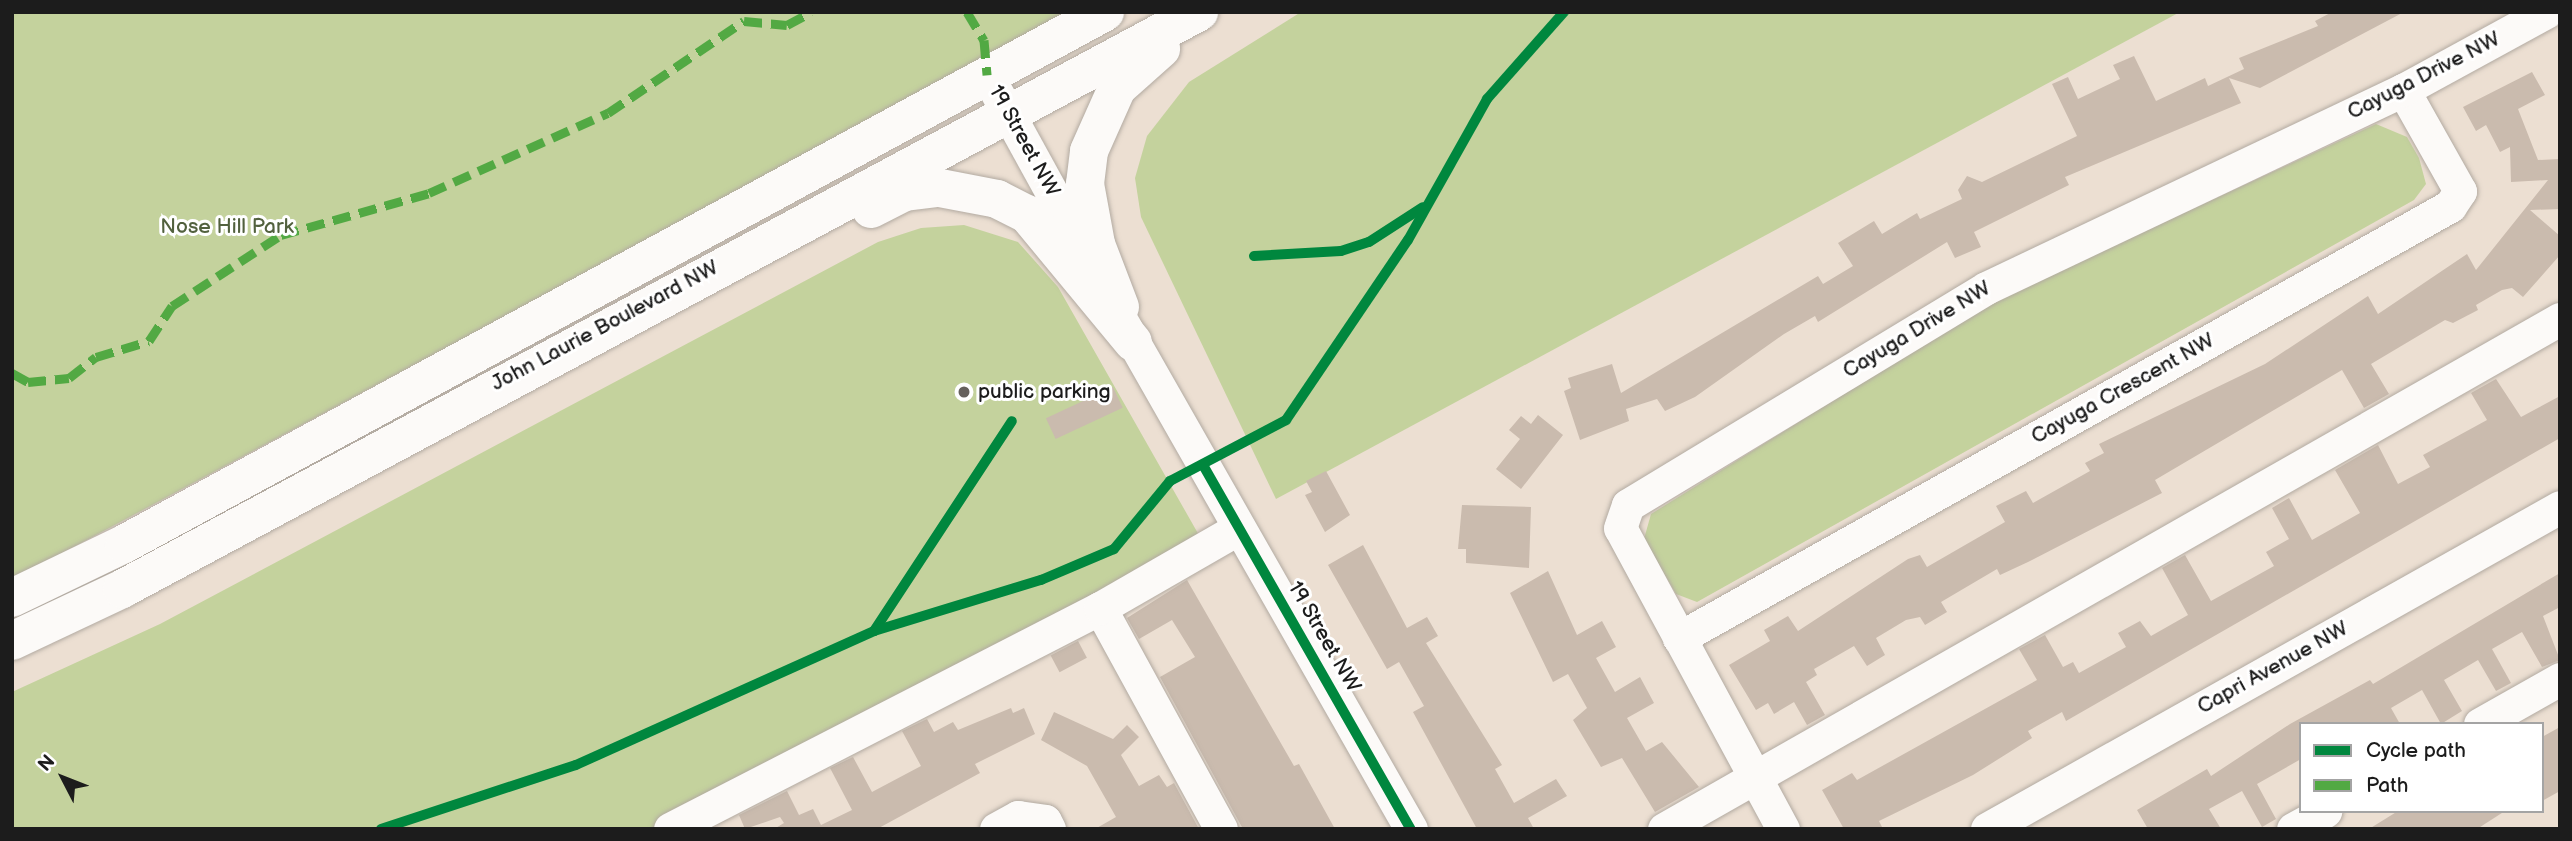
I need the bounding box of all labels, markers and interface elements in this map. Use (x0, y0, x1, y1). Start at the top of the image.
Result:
street label: Cayuga Drive NW (2343, 27, 2505, 125)
street label: 19 Street NW (983, 80, 1065, 202)
park label: Nose Hill Park (160, 214, 294, 240)
street label: John Laurie Boulevard NW (487, 255, 723, 397)
street label: Cayuga Drive NW (1839, 276, 1995, 384)
street label: Cayuga Crescent NW (2027, 328, 2219, 450)
place label: public parking (978, 379, 1111, 405)
marker: public parking (956, 384, 972, 400)
street label: 19 Street NW (1282, 577, 1366, 697)
street label: Capri Avenue NW (2193, 616, 2353, 720)
legend (2299, 722, 2544, 813)
text: Cycle path (2366, 738, 2466, 763)
north arrow (28, 743, 98, 813)
text: N (34, 751, 60, 777)
text: Path (2366, 773, 2408, 798)

